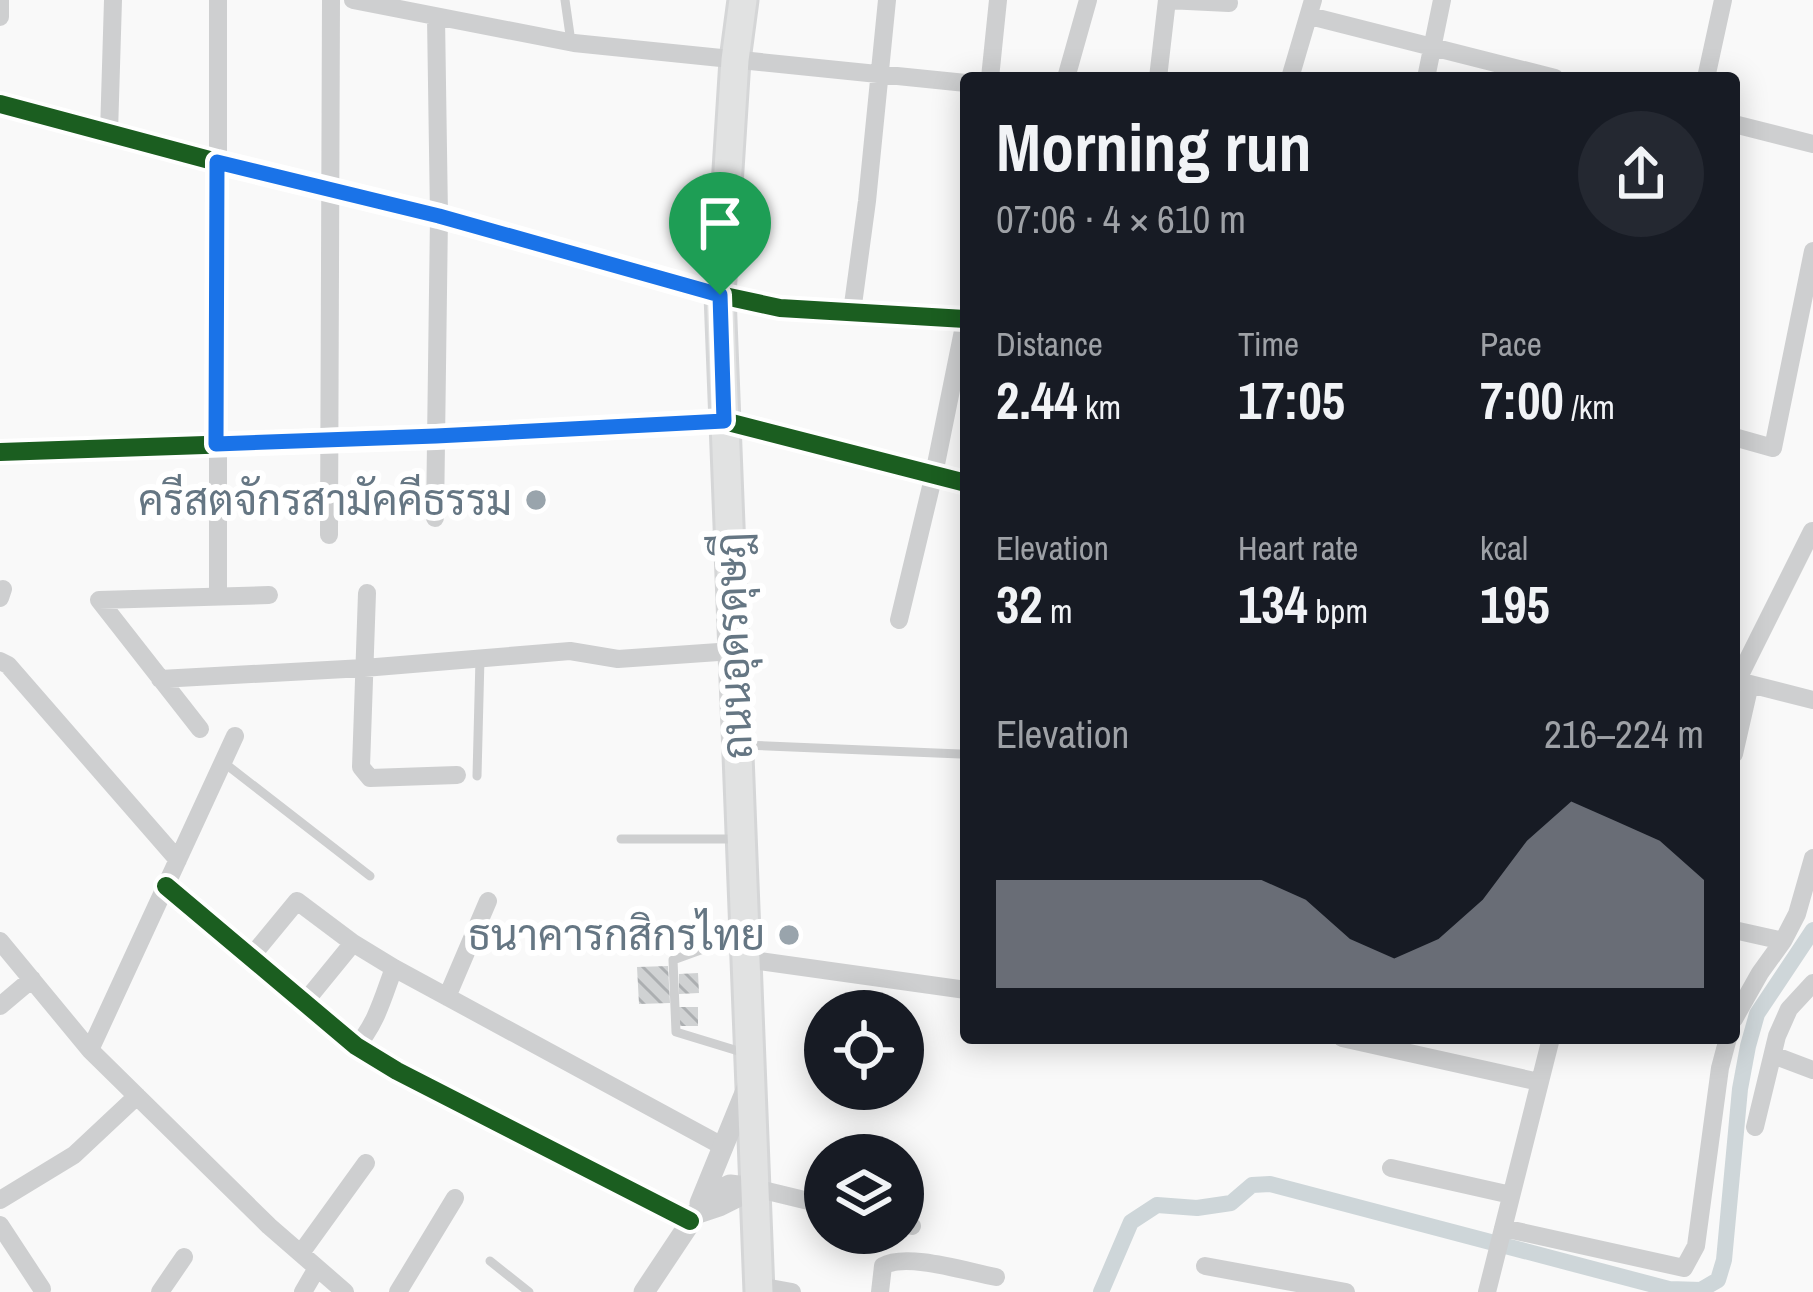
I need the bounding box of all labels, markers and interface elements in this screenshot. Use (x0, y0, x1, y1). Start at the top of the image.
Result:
text: Morning run (996, 103, 1312, 192)
button: share (1578, 111, 1704, 237)
pin (669, 172, 771, 295)
icon: arrive (687, 190, 753, 256)
text: 07:06 · 4 × 610 m (996, 193, 1246, 245)
text: Distance (996, 322, 1103, 366)
text: Time (1238, 322, 1299, 366)
text: Pace (1480, 322, 1542, 366)
text: 2.44 (996, 366, 1077, 435)
text: 17:05 (1238, 366, 1345, 435)
text: 7:00 (1480, 366, 1564, 435)
text: km (1077, 385, 1121, 429)
text: /km (1564, 385, 1615, 429)
place label: ครีสตจักรสามัคคีธรรม (138, 472, 512, 528)
marker: ครีสตจักรสามัคคีธรรม (523, 487, 549, 513)
text: Elevation (996, 526, 1109, 570)
text: Heart rate (1238, 526, 1358, 570)
text: kcal (1480, 526, 1528, 570)
street label: ถนนอุดรดุษฎี (701, 532, 767, 760)
text: 32 (996, 570, 1043, 639)
text: 134 (1238, 570, 1308, 639)
text: 195 (1480, 570, 1550, 639)
text: m (1043, 589, 1073, 633)
text: bpm (1308, 589, 1368, 633)
text: Elevation (996, 708, 1129, 760)
text: 216–224 m (1544, 708, 1704, 760)
place label: ธนาคารกสิกรไทย (468, 907, 765, 963)
marker: ธนาคารกสิกรไทย (776, 922, 802, 948)
map controls (804, 990, 924, 1254)
button: locate (804, 990, 924, 1110)
button: layers (804, 1134, 924, 1254)

